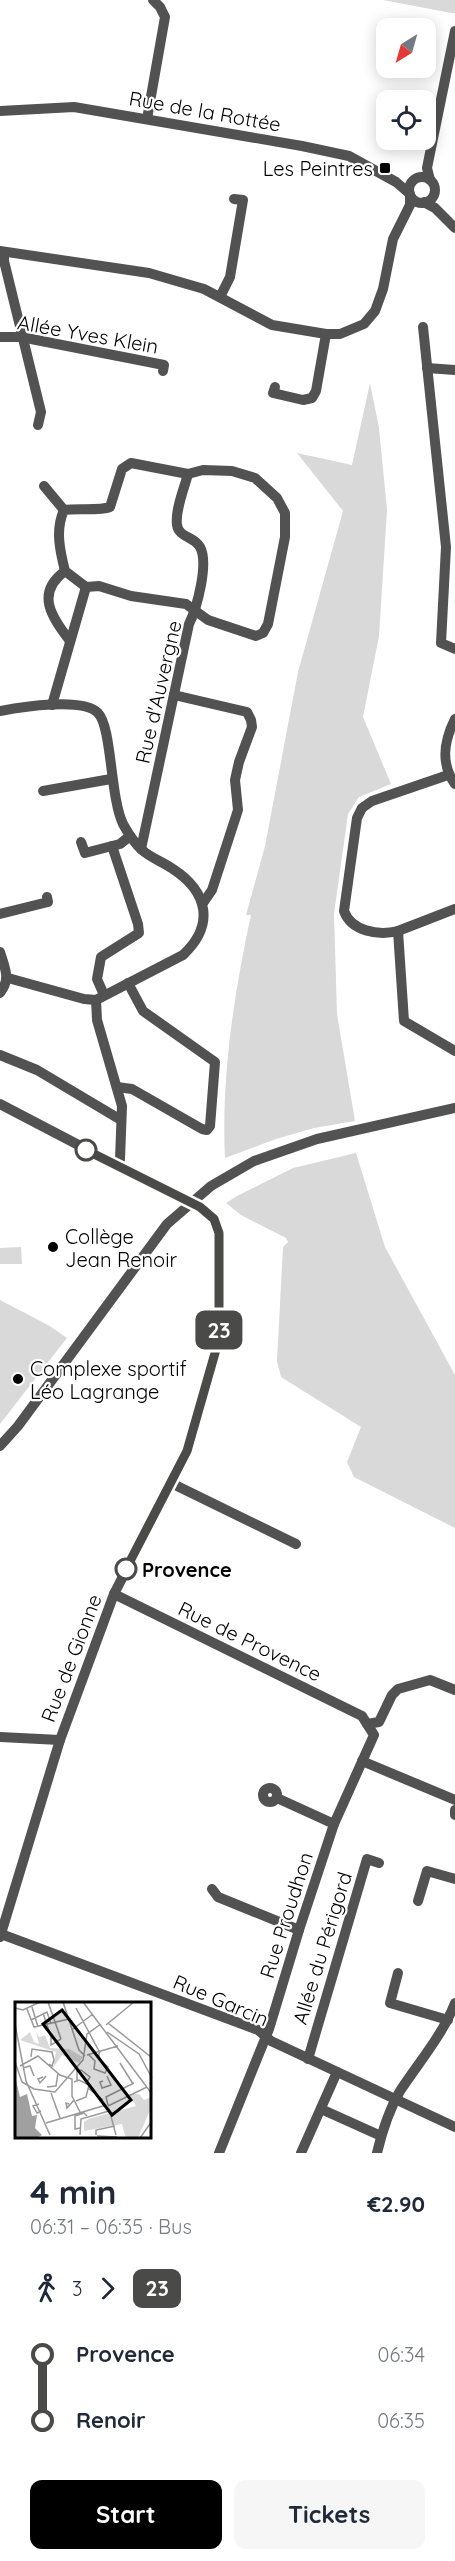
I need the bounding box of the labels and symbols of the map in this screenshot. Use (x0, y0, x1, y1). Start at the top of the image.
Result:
north arrow (376, 18, 436, 78)
street label: Rue de la Rottée (127, 85, 283, 137)
place label: Les Peintres (263, 156, 373, 181)
marker: Les Peintres (378, 161, 392, 175)
street label: Allée Yves Klein (16, 309, 160, 359)
street label: Rue d'Auvergne (129, 618, 187, 766)
unlabelled marker (75, 1139, 97, 1161)
place label: Collège Jean Renoir (65, 1224, 177, 1272)
marker: Collège Jean Renoir (46, 1240, 60, 1254)
line badge: 23 (192, 1310, 246, 1350)
place label: Complexe sportif Léo Lagrange (30, 1356, 187, 1404)
marker: Complexe sportif Léo Lagrange (11, 1372, 25, 1386)
place label: Provence (142, 1557, 232, 1582)
marker: Provence (115, 1558, 137, 1580)
street label: Rue de Gionne (35, 1591, 107, 1725)
street label: Rue de Provence (174, 1595, 326, 1687)
street label: Rue Proudhon (254, 1849, 318, 1981)
street label: Allée du Périgord (287, 1869, 357, 2027)
street label: Rue Garcin (170, 1969, 272, 2031)
inset map (15, 2002, 152, 2138)

